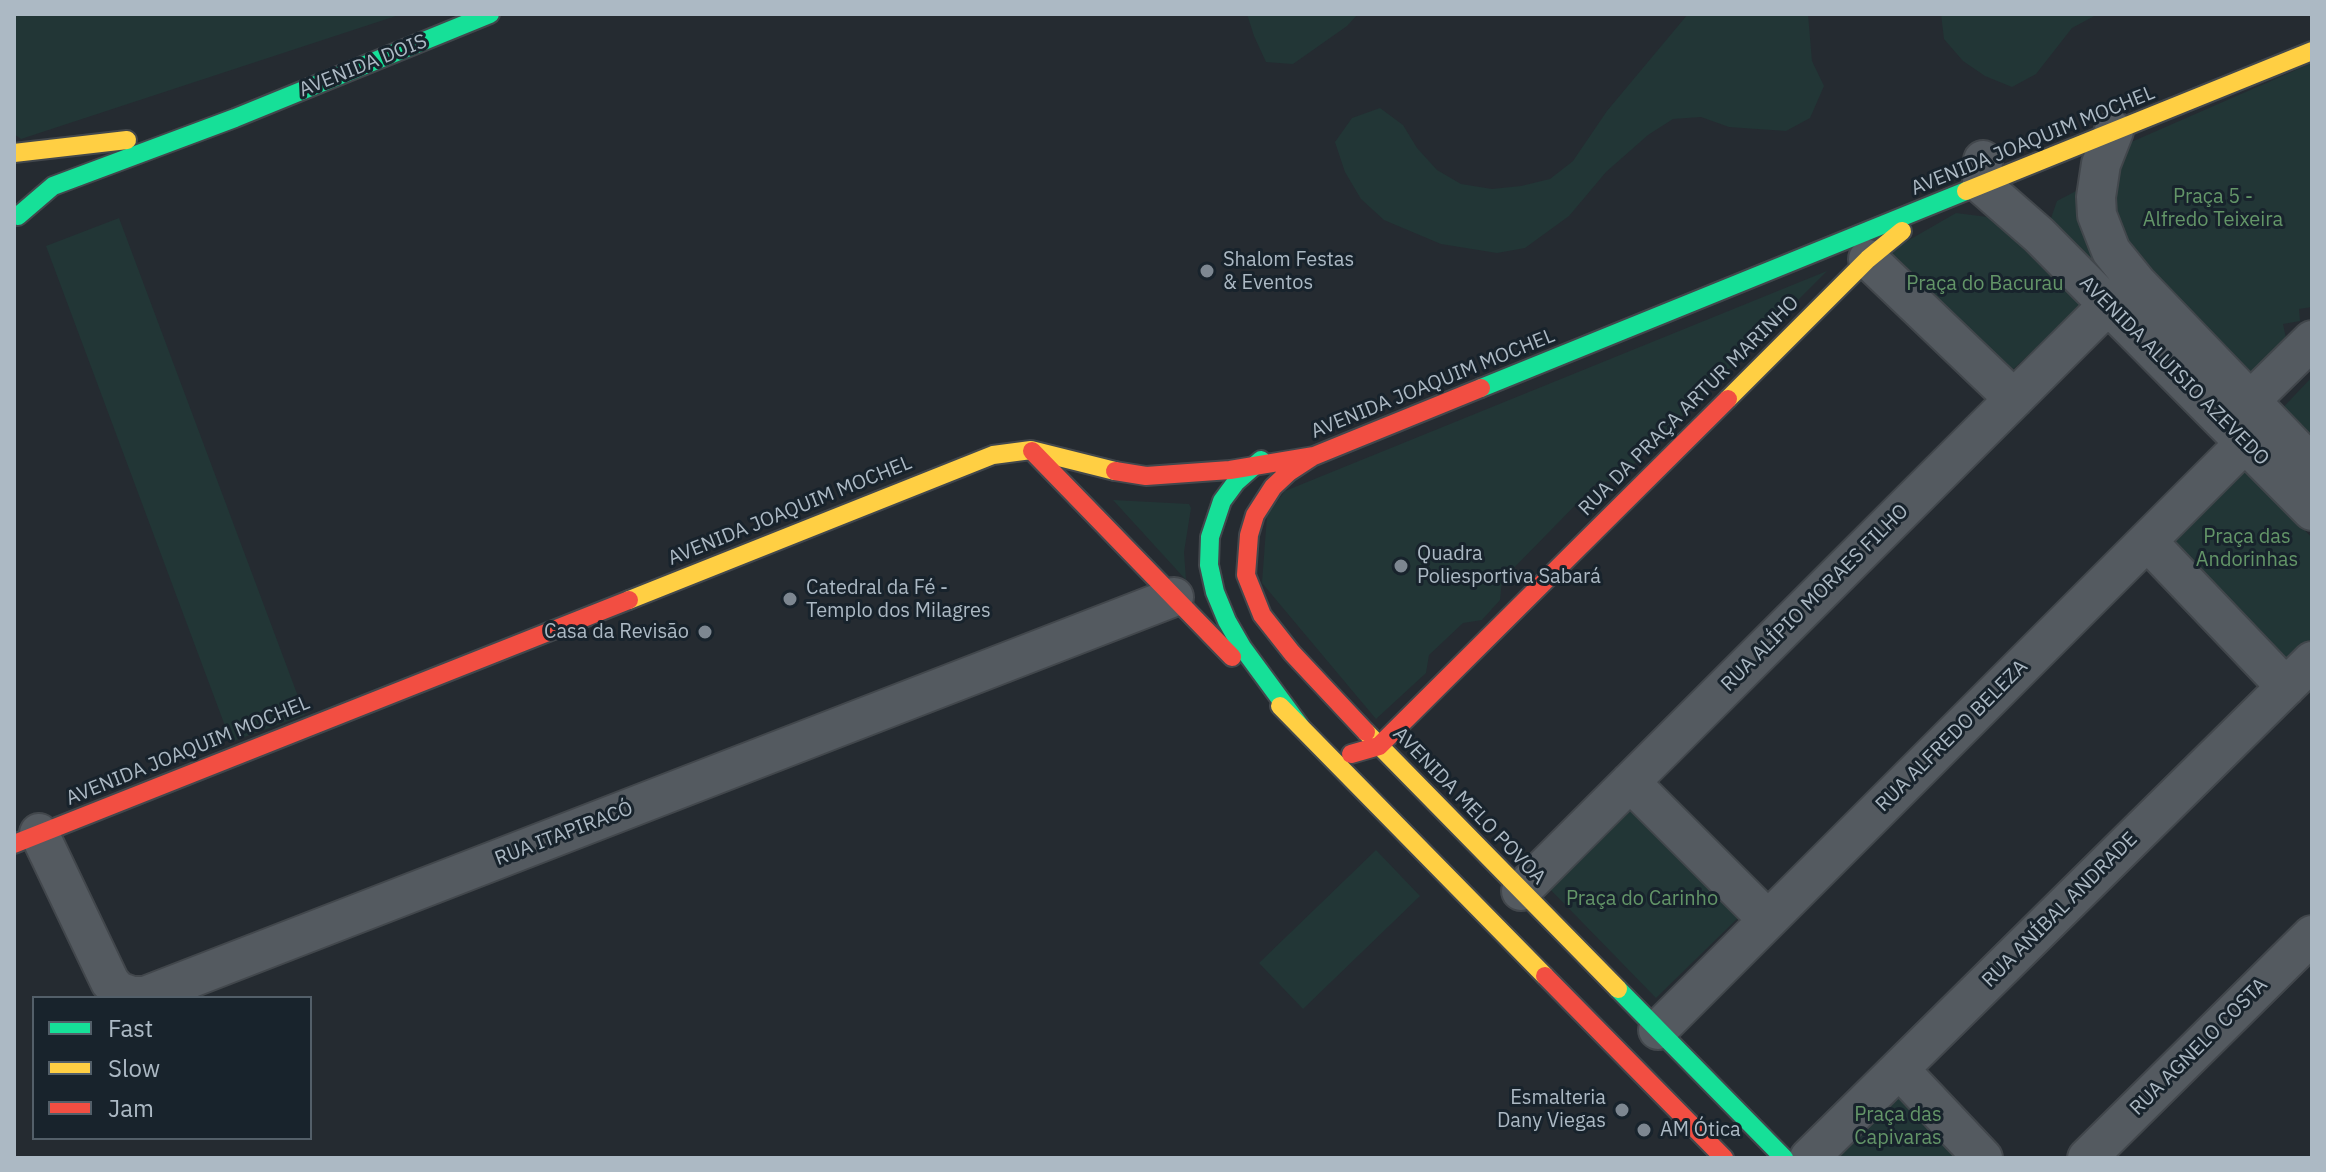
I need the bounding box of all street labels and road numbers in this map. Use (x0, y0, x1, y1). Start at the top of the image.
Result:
street label: AVENIDA DOIS (296, 29, 430, 103)
street label: AVENIDA JOAQUIM MOCHEL (1908, 81, 2158, 201)
street label: AVENIDA ALUISIO AZEVEDO (2074, 271, 2274, 471)
street label: RUA DA PRAÇA ARTUR MARINHO (1574, 291, 1804, 521)
street label: AVENIDA JOAQUIM MOCHEL (1308, 324, 1558, 444)
street label: AVENIDA JOAQUIM MOCHEL (665, 451, 915, 571)
street label: RUA ALÍPIO MORAES FILHO (1716, 499, 1914, 697)
street label: RUA ALFREDO BELEZA (1871, 655, 2033, 817)
street label: AVENIDA JOAQUIM MOCHEL (63, 691, 313, 811)
street label: AVENIDA MELO POVOA (1388, 722, 1550, 890)
street label: RUA ITAPIRACÓ (492, 797, 636, 871)
street label: RUA ANÍBAL ANDRADE (1977, 827, 2143, 993)
street label: RUA AGNELO COSTA (2125, 973, 2273, 1121)

